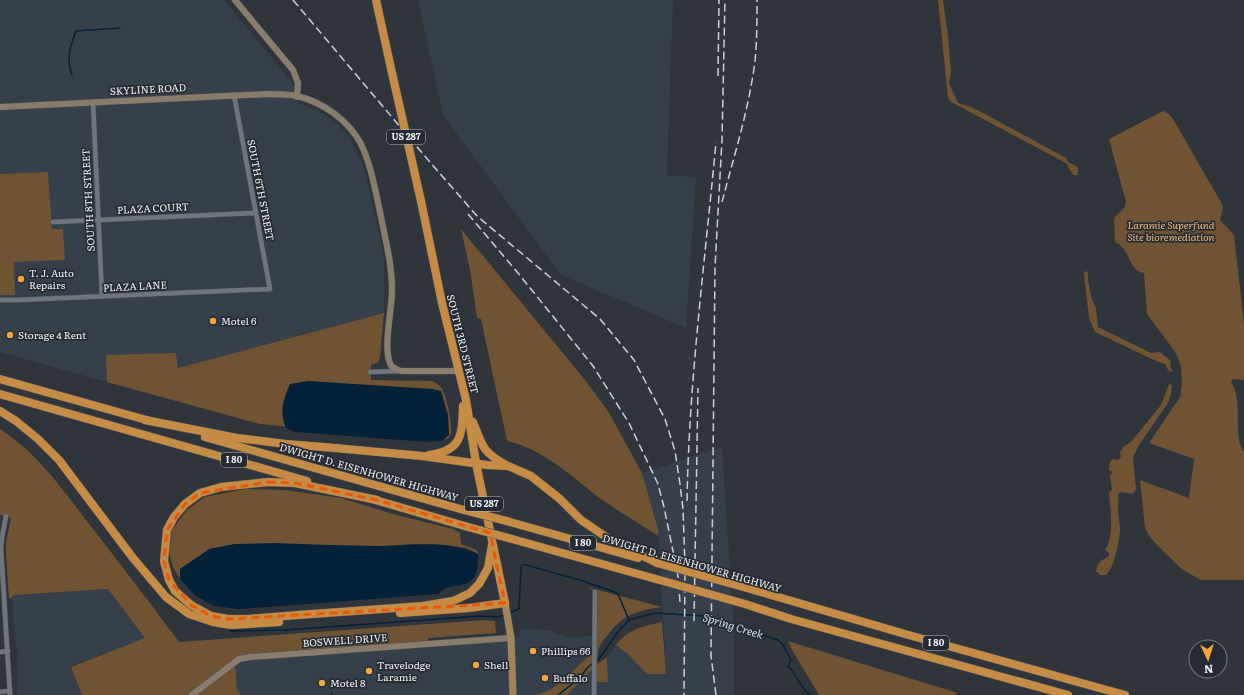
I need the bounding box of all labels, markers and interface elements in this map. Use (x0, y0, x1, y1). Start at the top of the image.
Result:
street label: SKYLINE ROAD (109, 79, 187, 98)
road number: US 287 (387, 130, 425, 144)
street label: SOUTH 6TH STREET (244, 138, 279, 242)
street label: SOUTH 8TH STREET (77, 148, 98, 252)
street label: PLAZA COURT (117, 198, 189, 217)
park label: Laramie Superfund Site bioremediation (1127, 217, 1215, 244)
place label: T. J. Auto Repairs (29, 265, 74, 292)
marker: T. J. Auto Repairs (16, 274, 26, 284)
street label: PLAZA LANE (103, 276, 167, 295)
street label: SOUTH 3RD STREET (444, 293, 483, 395)
place label: Motel 6 (221, 313, 257, 328)
marker: Motel 6 (208, 316, 218, 326)
place label: Storage 4 Rent (18, 327, 86, 342)
marker: Storage 4 Rent (5, 330, 15, 340)
street label: DWIGHT D. EISENHOWER HIGHWAY (278, 439, 460, 504)
road number: I 80 (221, 453, 247, 467)
road number: US 287 (465, 497, 503, 511)
street label: DWIGHT D. EISENHOWER HIGHWAY (601, 530, 783, 595)
road number: I 80 (570, 536, 596, 550)
water label: Spring Creek (701, 608, 766, 642)
street label: BOSWELL DRIVE (302, 629, 388, 650)
road number: I 80 (923, 636, 949, 650)
north arrow (1188, 639, 1228, 679)
place label: Phillips 66 (541, 643, 591, 658)
marker: Phillips 66 (528, 646, 538, 656)
place label: Travelodge Laramie (377, 657, 430, 684)
place label: Shell (484, 657, 509, 672)
marker: Shell (471, 660, 481, 670)
text: N (1204, 662, 1214, 678)
marker: Travelodge Laramie (364, 666, 374, 676)
place label: Buffalo (553, 670, 588, 685)
marker: Buffalo (540, 673, 550, 683)
place label: Motel 8 (330, 675, 366, 690)
marker: Motel 8 (317, 678, 327, 688)

